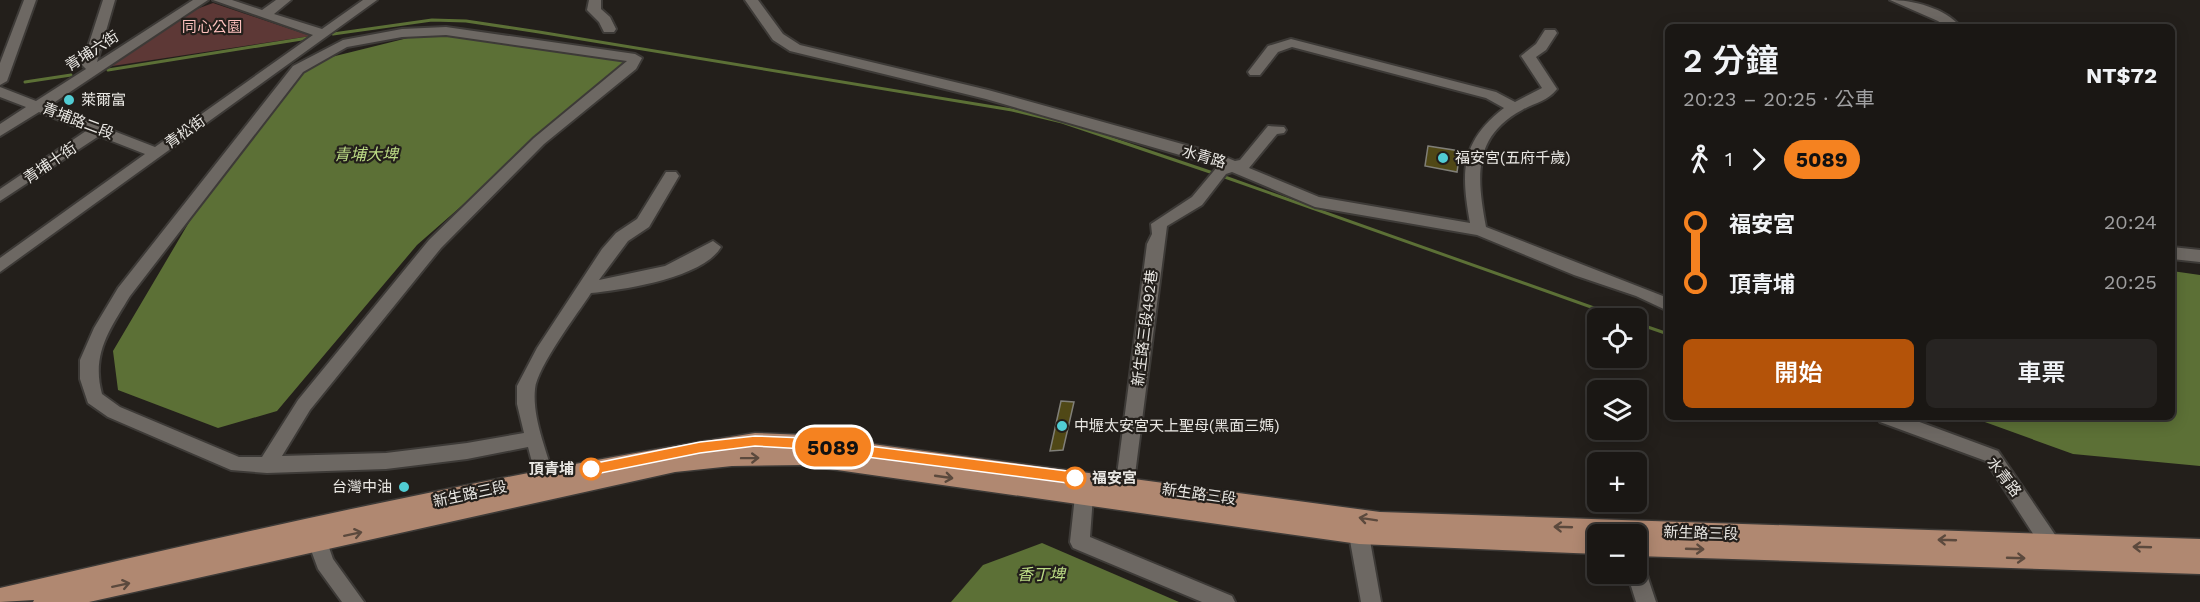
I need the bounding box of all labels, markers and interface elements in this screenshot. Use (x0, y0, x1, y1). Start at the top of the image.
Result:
park label: 同心公園 (182, 18, 242, 36)
street label: 青埔六街 (62, 27, 122, 75)
text: 2 分鐘 (1683, 41, 1779, 80)
text: NT$72 (2086, 63, 2157, 88)
text: 20:23 – 20:25 · 公車 (1683, 87, 1875, 111)
place label: 萊爾富 (81, 91, 126, 109)
marker: 萊爾富 (62, 93, 76, 107)
street label: 青埔路二段 (40, 99, 116, 143)
street label: 青松街 (161, 112, 209, 152)
street label: 青埔十街 (20, 139, 80, 187)
street label: 水青路 (1180, 142, 1228, 172)
icon: walk (1683, 143, 1716, 176)
icon: forward (1742, 143, 1775, 176)
water label: 青埔大埤 (334, 145, 400, 164)
text: 1 (1725, 147, 1733, 171)
text: 5089 (1796, 147, 1848, 172)
place label: 福安宮(五府千歲) (1455, 149, 1571, 167)
marker: 福安宮(五府千歲) (1436, 151, 1450, 165)
text: 20:24 (2104, 210, 2157, 234)
text: 福安宮 (1729, 212, 1795, 237)
street label: 新生路三段492巷 (1129, 269, 1161, 387)
text: 20:25 (2104, 270, 2157, 294)
text: 頂青埔 (1729, 272, 1795, 297)
map controls (1587, 308, 1647, 584)
button: locate (1587, 308, 1647, 368)
button: 開始 (1683, 339, 1914, 408)
button: 車票 (1926, 339, 2157, 408)
button: layers (1587, 380, 1647, 440)
place label: 中壢太安宮天上聖母(黑面三媽) (1074, 417, 1280, 435)
marker: 中壢太安宮天上聖母(黑面三媽) (1055, 419, 1069, 433)
line badge: 5089 (791, 428, 875, 466)
text: 5089 (807, 435, 859, 460)
one-way arrow (740, 452, 760, 464)
button: + (1587, 452, 1647, 512)
street label: 水青路 (1983, 454, 2025, 500)
marker: 頂青埔 (580, 458, 602, 480)
place label: 頂青埔 (529, 460, 574, 478)
marker: 福安宮 (1064, 467, 1086, 489)
place label: 福安宮 (1092, 469, 1137, 487)
one-way arrow (933, 471, 953, 482)
street label: 新生路三段 (431, 477, 509, 511)
place label: 台灣中油 (332, 478, 392, 496)
marker: 台灣中油 (397, 480, 411, 494)
street label: 新生路三段 (1161, 480, 1237, 508)
one-way arrow (1359, 513, 1378, 524)
one-way arrow (1553, 521, 1573, 533)
street label: 新生路三段 (1663, 523, 1739, 543)
button: − (1587, 524, 1647, 584)
one-way arrow (343, 528, 362, 540)
one-way arrow (1937, 535, 1957, 546)
one-way arrow (2132, 541, 2152, 552)
one-way arrow (1684, 544, 1704, 555)
one-way arrow (2005, 553, 2025, 564)
water label: 香丁埤 (1017, 565, 1067, 584)
one-way arrow (111, 579, 131, 590)

